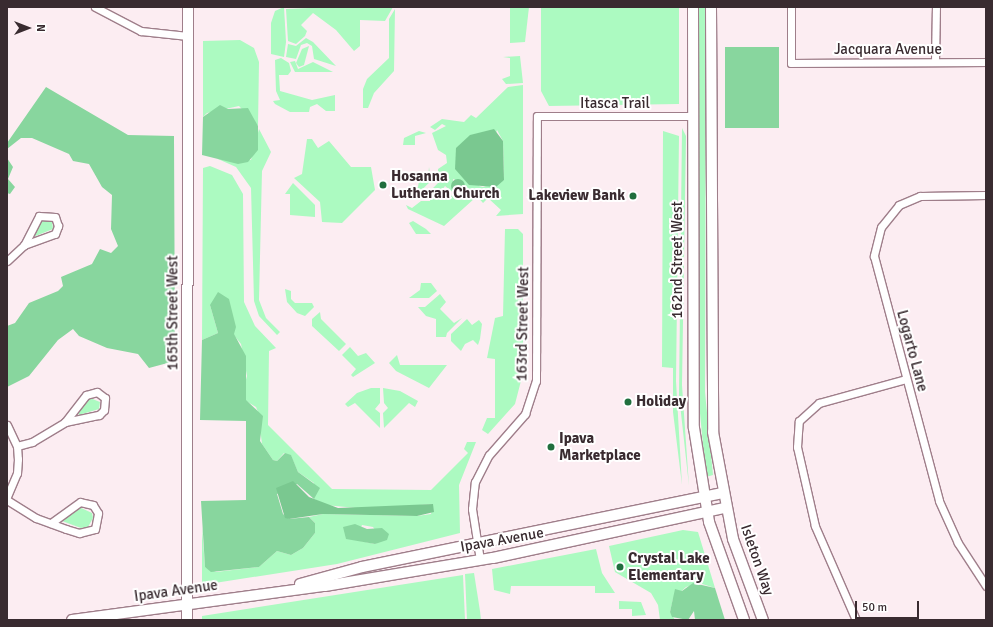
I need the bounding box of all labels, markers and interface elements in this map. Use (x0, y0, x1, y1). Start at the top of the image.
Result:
north arrow (8, 8, 48, 48)
text: N (34, 24, 47, 32)
street label: Jacquara Avenue (834, 41, 942, 59)
street label: Itasca Trail (580, 95, 650, 113)
place label: Hosanna Lutheran Church (391, 167, 500, 202)
marker: Hosanna Lutheran Church (378, 180, 388, 190)
place label: Lakeview Bank (528, 187, 625, 205)
marker: Lakeview Bank (628, 191, 638, 201)
street label: 162nd Street West (669, 201, 687, 319)
street label: 165th Street West (164, 256, 182, 370)
street label: 163rd Street West (513, 266, 533, 382)
street label: Logarto Lane (892, 308, 932, 394)
place label: Holiday (636, 393, 686, 411)
marker: Holiday (623, 397, 633, 407)
place label: Ipava Marketplace (559, 429, 641, 464)
marker: Ipava Marketplace (546, 442, 556, 452)
street label: Isleton Way (736, 522, 778, 598)
street label: Ipava Avenue (459, 524, 545, 556)
place label: Crystal Lake Elementary (628, 549, 710, 584)
marker: Crystal Lake Elementary (615, 562, 625, 572)
street label: Ipava Avenue (133, 576, 219, 606)
scale bar (857, 593, 921, 619)
text: 50 m (862, 600, 887, 615)

